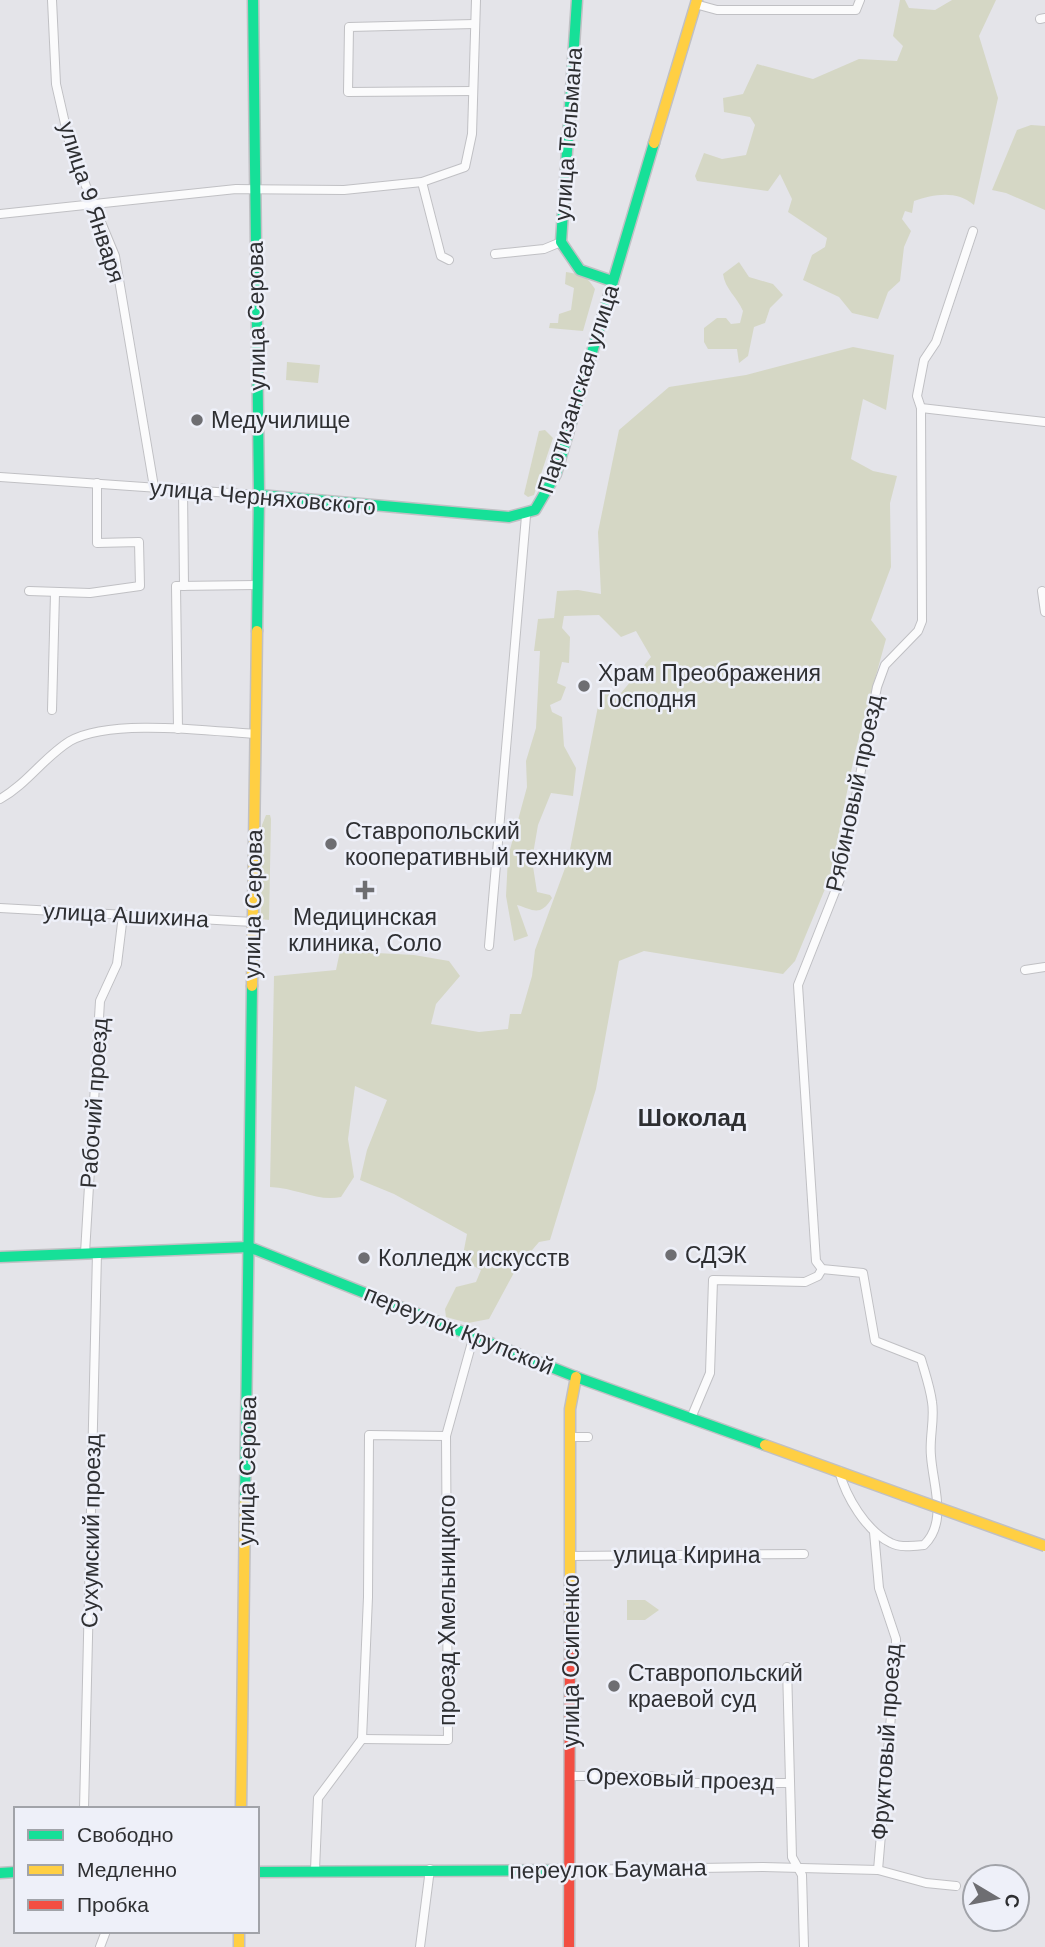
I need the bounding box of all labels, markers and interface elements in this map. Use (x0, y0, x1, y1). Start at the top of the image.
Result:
street label: улица Тельмана (549, 46, 587, 222)
street label: улица 9 Января (54, 118, 130, 286)
street label: улица Серова (242, 241, 270, 391)
street label: Партизанская улица (532, 281, 624, 497)
place label: Медучилище (211, 407, 350, 433)
marker: Медучилище (189, 412, 205, 428)
street label: улица Черняховского (149, 474, 377, 520)
place label: Храм Преображения Господня (598, 660, 821, 712)
marker: Храм Преображения Господня (576, 678, 592, 694)
street label: Рябиновый проезд (820, 692, 888, 894)
place label: Ставропольский кооперативный техникум (345, 818, 612, 870)
street label: улица Серова (239, 829, 267, 979)
marker: Ставропольский кооперативный техникум (323, 836, 339, 852)
marker: Медицинская клиника, Соло (355, 880, 375, 900)
street label: улица Ашихина (42, 898, 210, 932)
place label: Медицинская клиника, Соло (288, 904, 442, 956)
street label: Рабочий проезд (75, 1016, 113, 1189)
district label: Шоколад (638, 1104, 746, 1131)
place label: СДЭК (685, 1242, 747, 1268)
place label: Колледж искусств (378, 1245, 570, 1271)
marker: СДЭК (663, 1247, 679, 1263)
marker: Колледж искусств (356, 1250, 372, 1266)
street label: переулок Крупской (361, 1280, 557, 1380)
street label: улица Серова (233, 1396, 261, 1546)
street label: Сухумский проезд (76, 1433, 106, 1628)
street label: проезд Хмельницкого (434, 1494, 460, 1726)
street label: улица Кирина (614, 1542, 761, 1568)
street label: улица Осипенко (558, 1575, 584, 1747)
street label: Фруктовый проезд (866, 1642, 906, 1841)
place label: Ставропольский краевой суд (628, 1660, 803, 1712)
marker: Ставропольский краевой суд (606, 1678, 622, 1694)
street label: Ореховый проезд (585, 1763, 775, 1795)
legend (14, 1807, 259, 1933)
text: Свободно (77, 1823, 174, 1846)
street label: переулок Баумана (509, 1854, 707, 1884)
text: Медленно (77, 1858, 177, 1881)
north arrow (961, 1863, 1031, 1933)
text: С (1001, 1892, 1024, 1910)
text: Пробка (77, 1893, 149, 1916)

